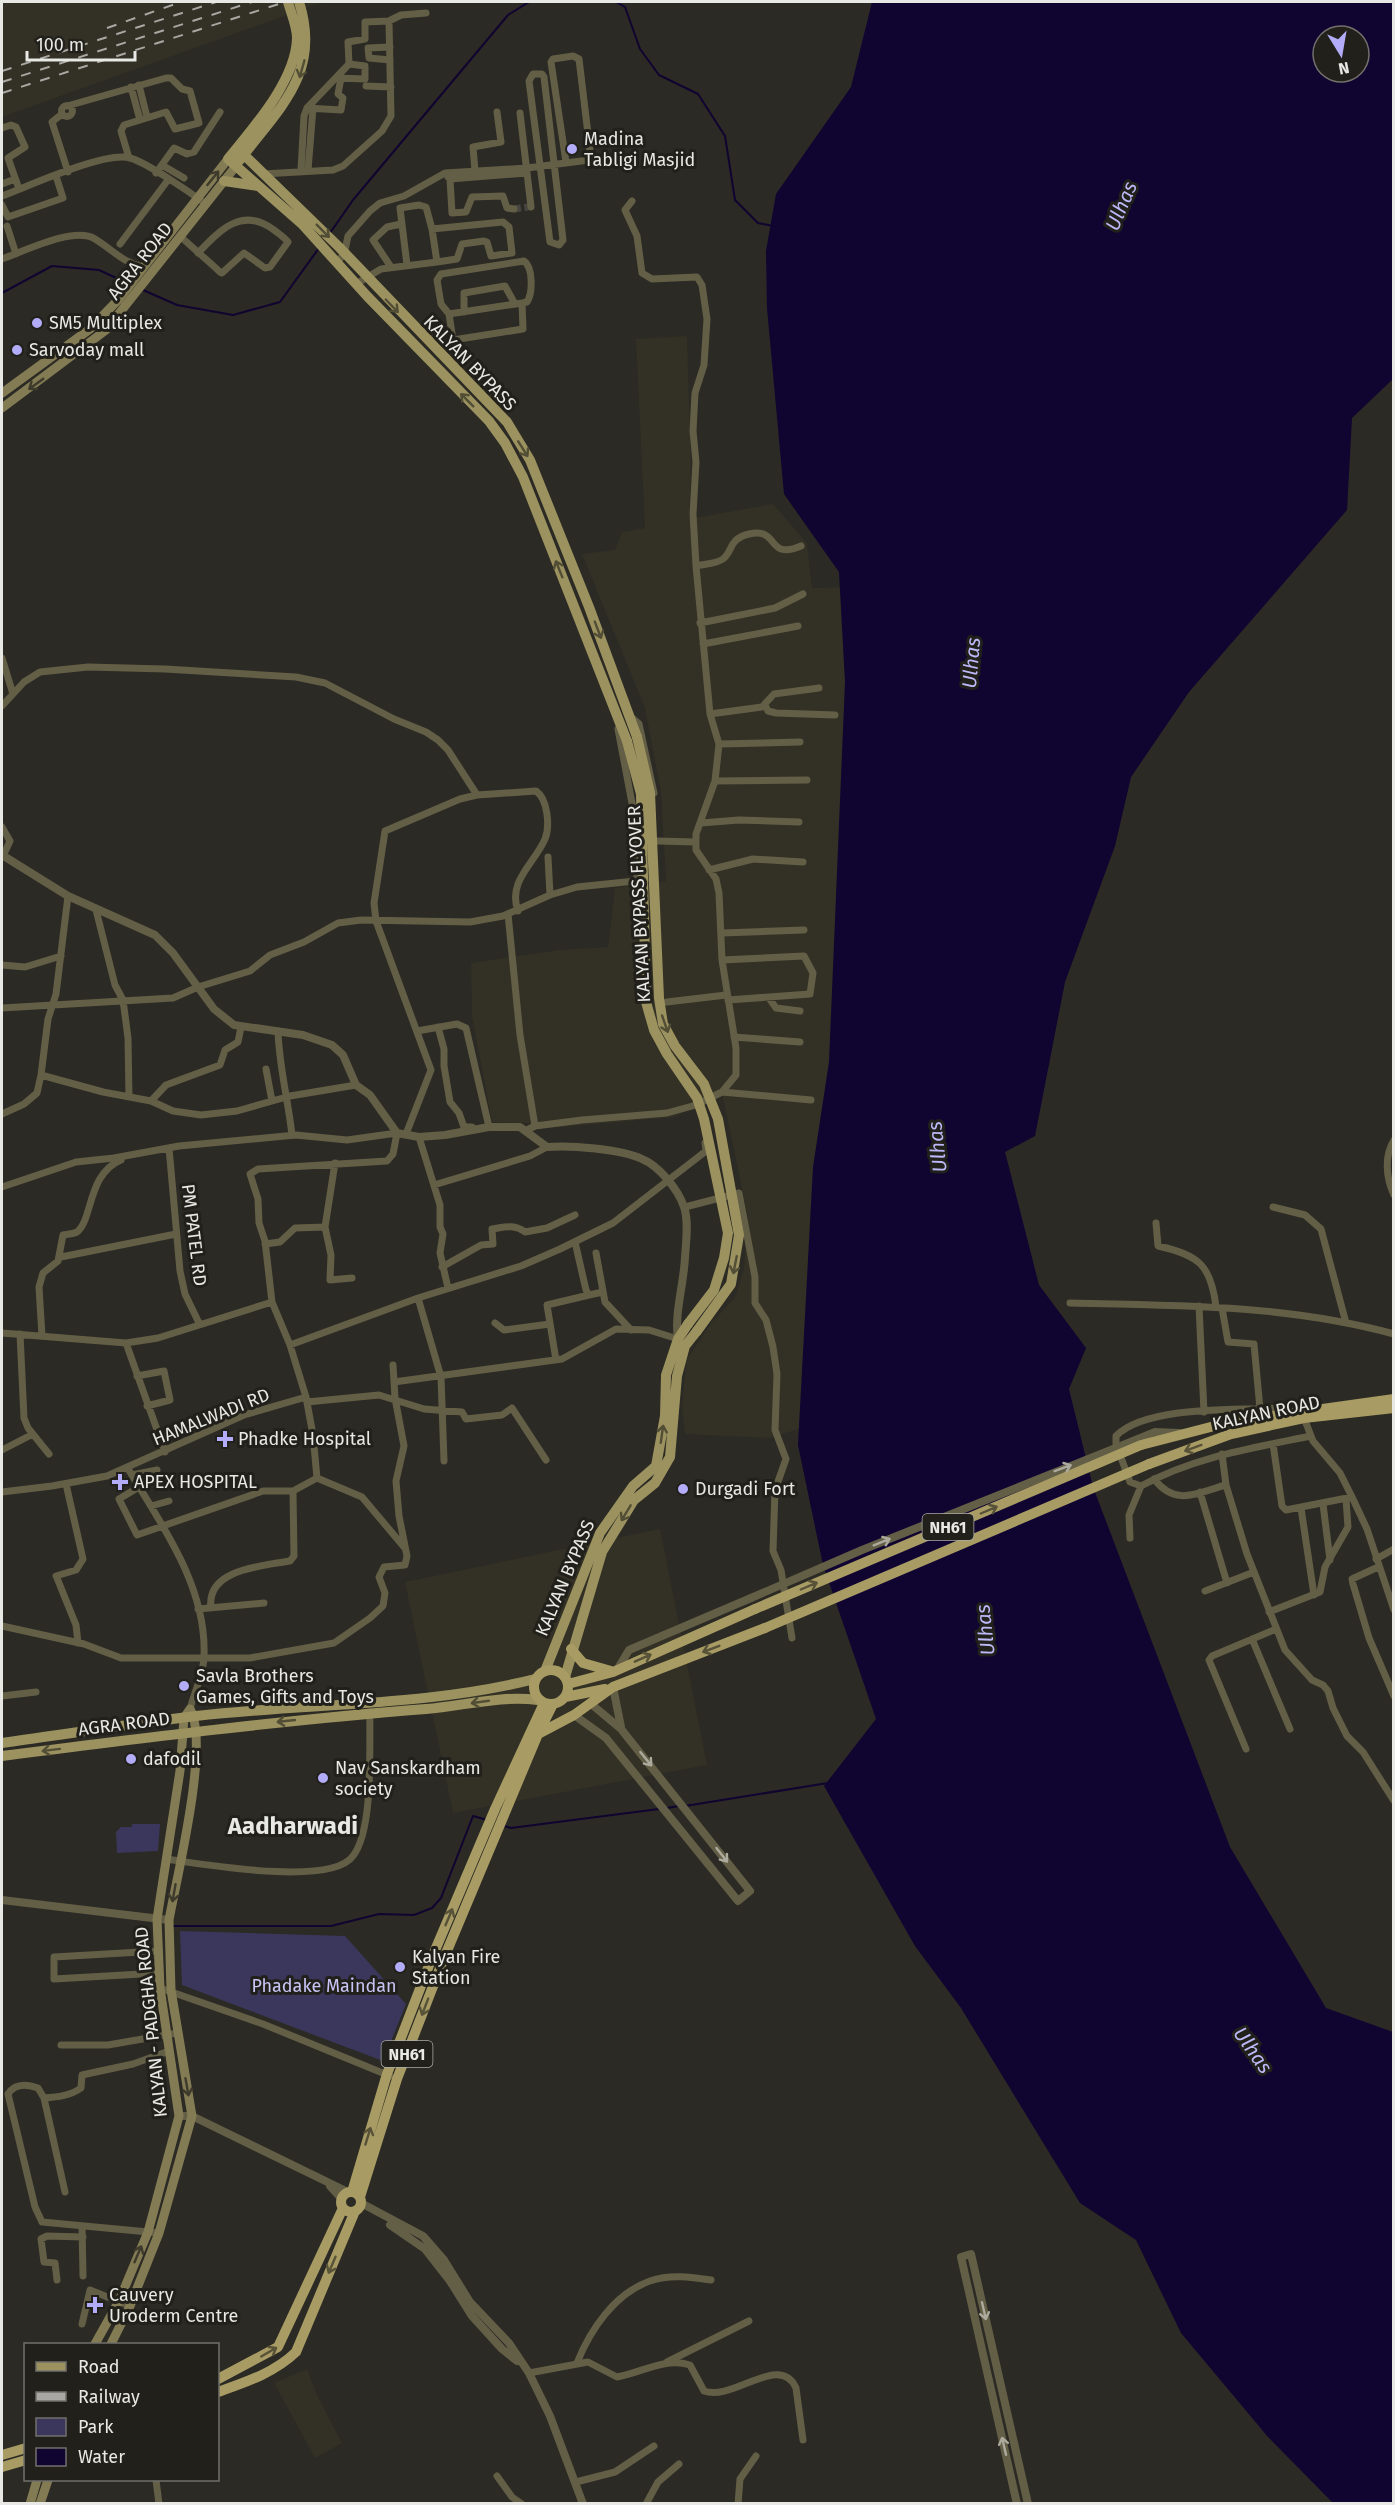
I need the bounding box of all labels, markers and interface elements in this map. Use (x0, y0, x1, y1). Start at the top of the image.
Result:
scale bar (27, 24, 135, 62)
north arrow (1311, 24, 1371, 84)
text: 100 m (36, 34, 84, 56)
text: N (1337, 58, 1351, 79)
one-way arrow (296, 59, 307, 78)
place label: Madina Tabligi Masjid (584, 128, 695, 171)
marker: Madina Tabligi Masjid (565, 142, 579, 156)
one-way arrow (206, 171, 219, 187)
water label: Ulhas (1100, 178, 1142, 234)
street label: AGRA ROAD (103, 218, 177, 304)
one-way arrow (315, 224, 330, 239)
one-way arrow (385, 298, 400, 313)
street label: KALYAN BYPASS (419, 311, 521, 415)
place label: SM5 Multiplex (49, 312, 162, 334)
marker: SM5 Multiplex (30, 316, 44, 330)
place label: Sarvoday mall (29, 339, 144, 361)
marker: Sarvoday mall (10, 343, 24, 357)
one-way arrow (28, 378, 44, 390)
one-way arrow (460, 393, 475, 407)
one-way arrow (518, 440, 530, 457)
one-way arrow (553, 560, 564, 579)
one-way arrow (593, 620, 604, 638)
water label: Ulhas (957, 636, 985, 690)
street label: KALYAN BYPASS FLYOVER (623, 805, 655, 1003)
one-way arrow (660, 1014, 671, 1033)
water label: Ulhas (922, 1120, 952, 1174)
street label: PM PATEL RD (177, 1183, 211, 1287)
one-way arrow (729, 1254, 740, 1274)
street label: HAMALWADI RD (149, 1383, 273, 1451)
street label: KALYAN ROAD (1210, 1391, 1322, 1435)
one-way arrow (657, 1425, 668, 1445)
place label: Phadke Hospital (238, 1428, 371, 1450)
marker: Phadke Hospital (216, 1430, 234, 1448)
one-way arrow (1184, 1443, 1203, 1454)
one-way arrow (1053, 1462, 1072, 1473)
place label: APEX HOSPITAL (134, 1471, 257, 1493)
marker: APEX HOSPITAL (111, 1473, 129, 1491)
place label: Durgadi Fort (695, 1478, 796, 1500)
marker: Durgadi Fort (676, 1482, 690, 1496)
one-way arrow (620, 1504, 632, 1521)
one-way arrow (979, 1504, 997, 1515)
road number: NH61 (922, 1514, 974, 1540)
street label: KALYAN BYPASS (531, 1516, 599, 1639)
one-way arrow (873, 1536, 891, 1547)
one-way arrow (799, 1580, 818, 1591)
water label: Ulhas (970, 1603, 1000, 1657)
one-way arrow (702, 1644, 721, 1655)
one-way arrow (634, 1652, 652, 1663)
place label: Savla Brothers Games, Gifts and Toys (196, 1665, 374, 1708)
marker: Savla Brothers Games, Gifts and Toys (177, 1679, 191, 1693)
one-way arrow (471, 1696, 490, 1707)
street label: AGRA ROAD (77, 1707, 171, 1741)
one-way arrow (277, 1716, 297, 1727)
one-way arrow (41, 1745, 61, 1756)
place label: dafodil (143, 1748, 201, 1770)
one-way arrow (639, 1751, 653, 1766)
marker: dafodil (124, 1752, 138, 1766)
place label: Nav Sanskardham society (335, 1757, 481, 1800)
marker: Nav Sanskardham society (316, 1771, 330, 1785)
district label: Aadharwadi (227, 1812, 358, 1840)
one-way arrow (716, 1847, 729, 1863)
one-way arrow (168, 1883, 179, 1903)
one-way arrow (444, 1908, 455, 1926)
street label: KALYAN - PADGHA ROAD (130, 1926, 172, 2118)
place label: Kalyan Fire Station (412, 1946, 500, 1989)
marker: Kalyan Fire Station (393, 1960, 407, 1974)
park label: Phadake Maindan (251, 1975, 397, 1997)
one-way arrow (419, 1997, 430, 2016)
water label: Ulhas (1229, 2022, 1277, 2078)
road number: NH61 (382, 2041, 432, 2067)
one-way arrow (181, 2076, 192, 2096)
one-way arrow (364, 2127, 375, 2146)
one-way arrow (134, 2245, 145, 2263)
one-way arrow (326, 2255, 337, 2273)
place label: Cauvery Uroderm Centre (109, 2284, 238, 2327)
marker: Cauvery Uroderm Centre (86, 2296, 104, 2314)
one-way arrow (979, 2301, 990, 2321)
legend (24, 2343, 219, 2481)
one-way arrow (261, 2346, 278, 2358)
text: Road (78, 2356, 120, 2378)
text: Railway (78, 2386, 140, 2408)
text: Park (78, 2416, 114, 2438)
one-way arrow (998, 2437, 1009, 2457)
text: Water (78, 2446, 125, 2468)

